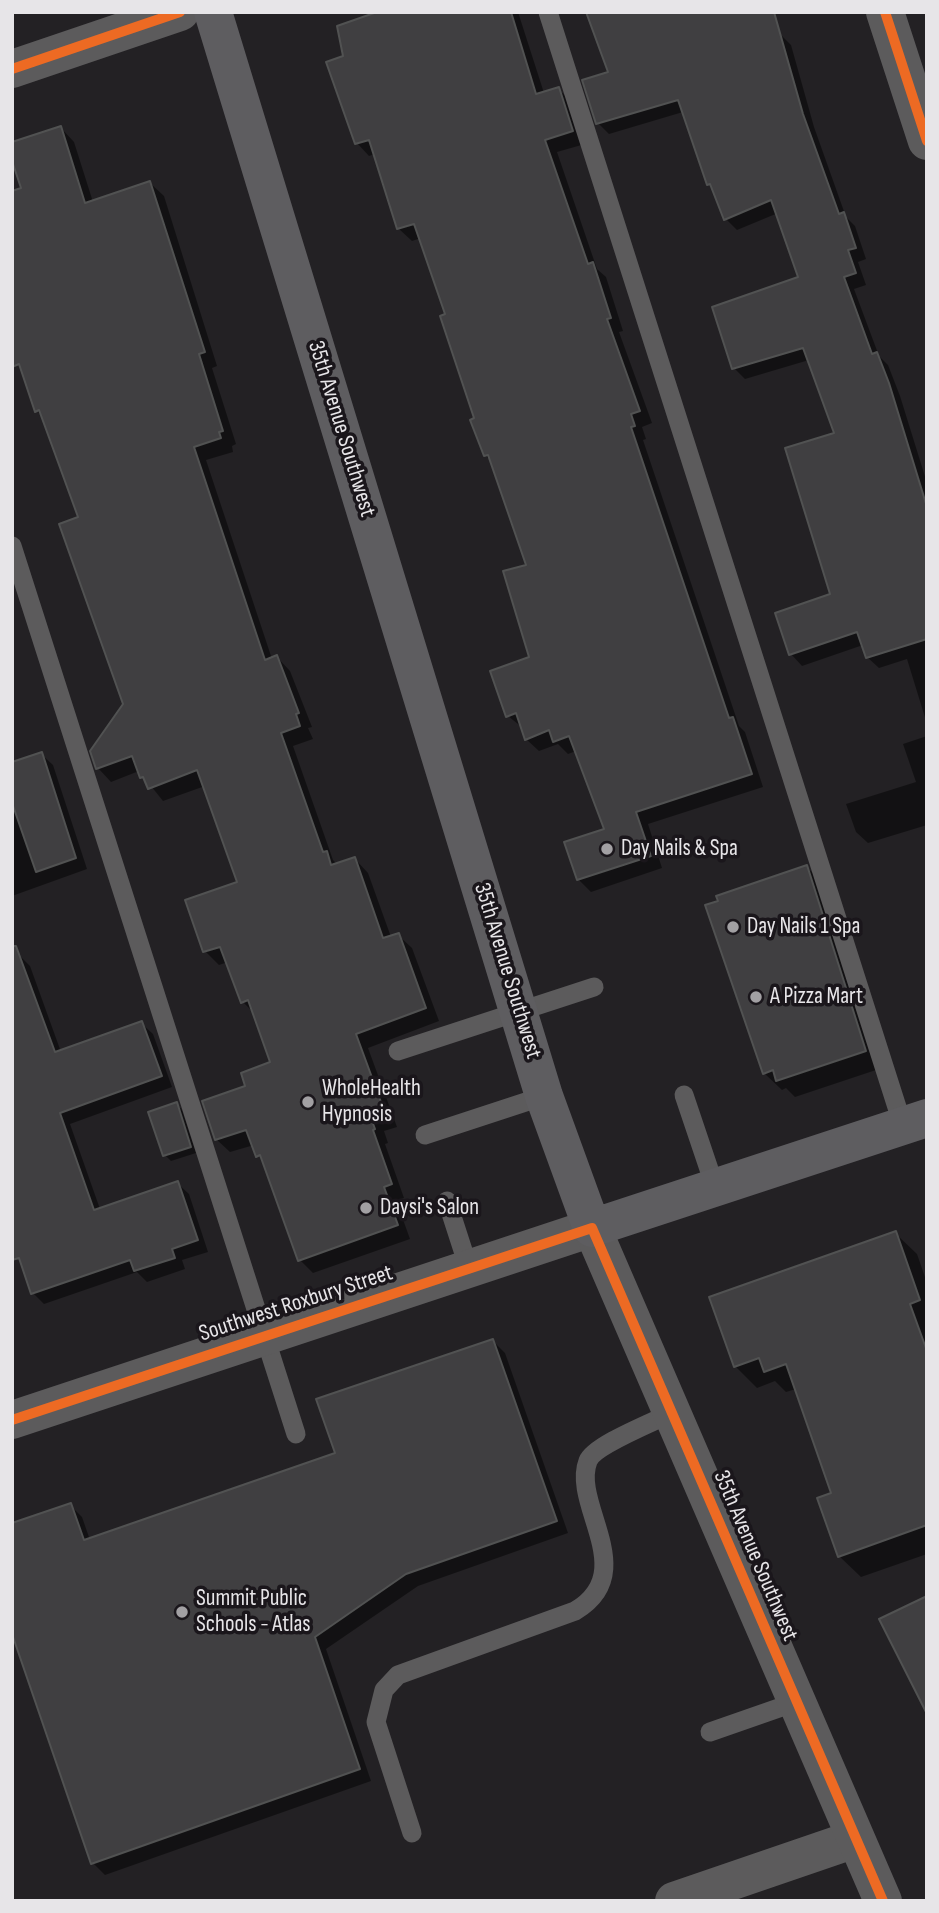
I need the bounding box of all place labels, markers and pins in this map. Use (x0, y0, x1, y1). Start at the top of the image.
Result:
place label: Day Nails & Spa (621, 835, 738, 863)
marker: Day Nails & Spa (599, 841, 615, 857)
place label: Day Nails 1 Spa (747, 913, 860, 941)
marker: Day Nails 1 Spa (725, 919, 741, 935)
place label: A Pizza Mart (770, 983, 863, 1011)
marker: A Pizza Mart (748, 989, 764, 1005)
place label: WholeHealth Hypnosis (322, 1075, 421, 1129)
marker: WholeHealth Hypnosis (300, 1094, 316, 1110)
place label: Daysi's Salon (380, 1194, 479, 1222)
marker: Daysi's Salon (358, 1200, 374, 1216)
place label: Summit Public Schools - Atlas (196, 1585, 311, 1639)
marker: Summit Public Schools - Atlas (174, 1604, 190, 1620)

